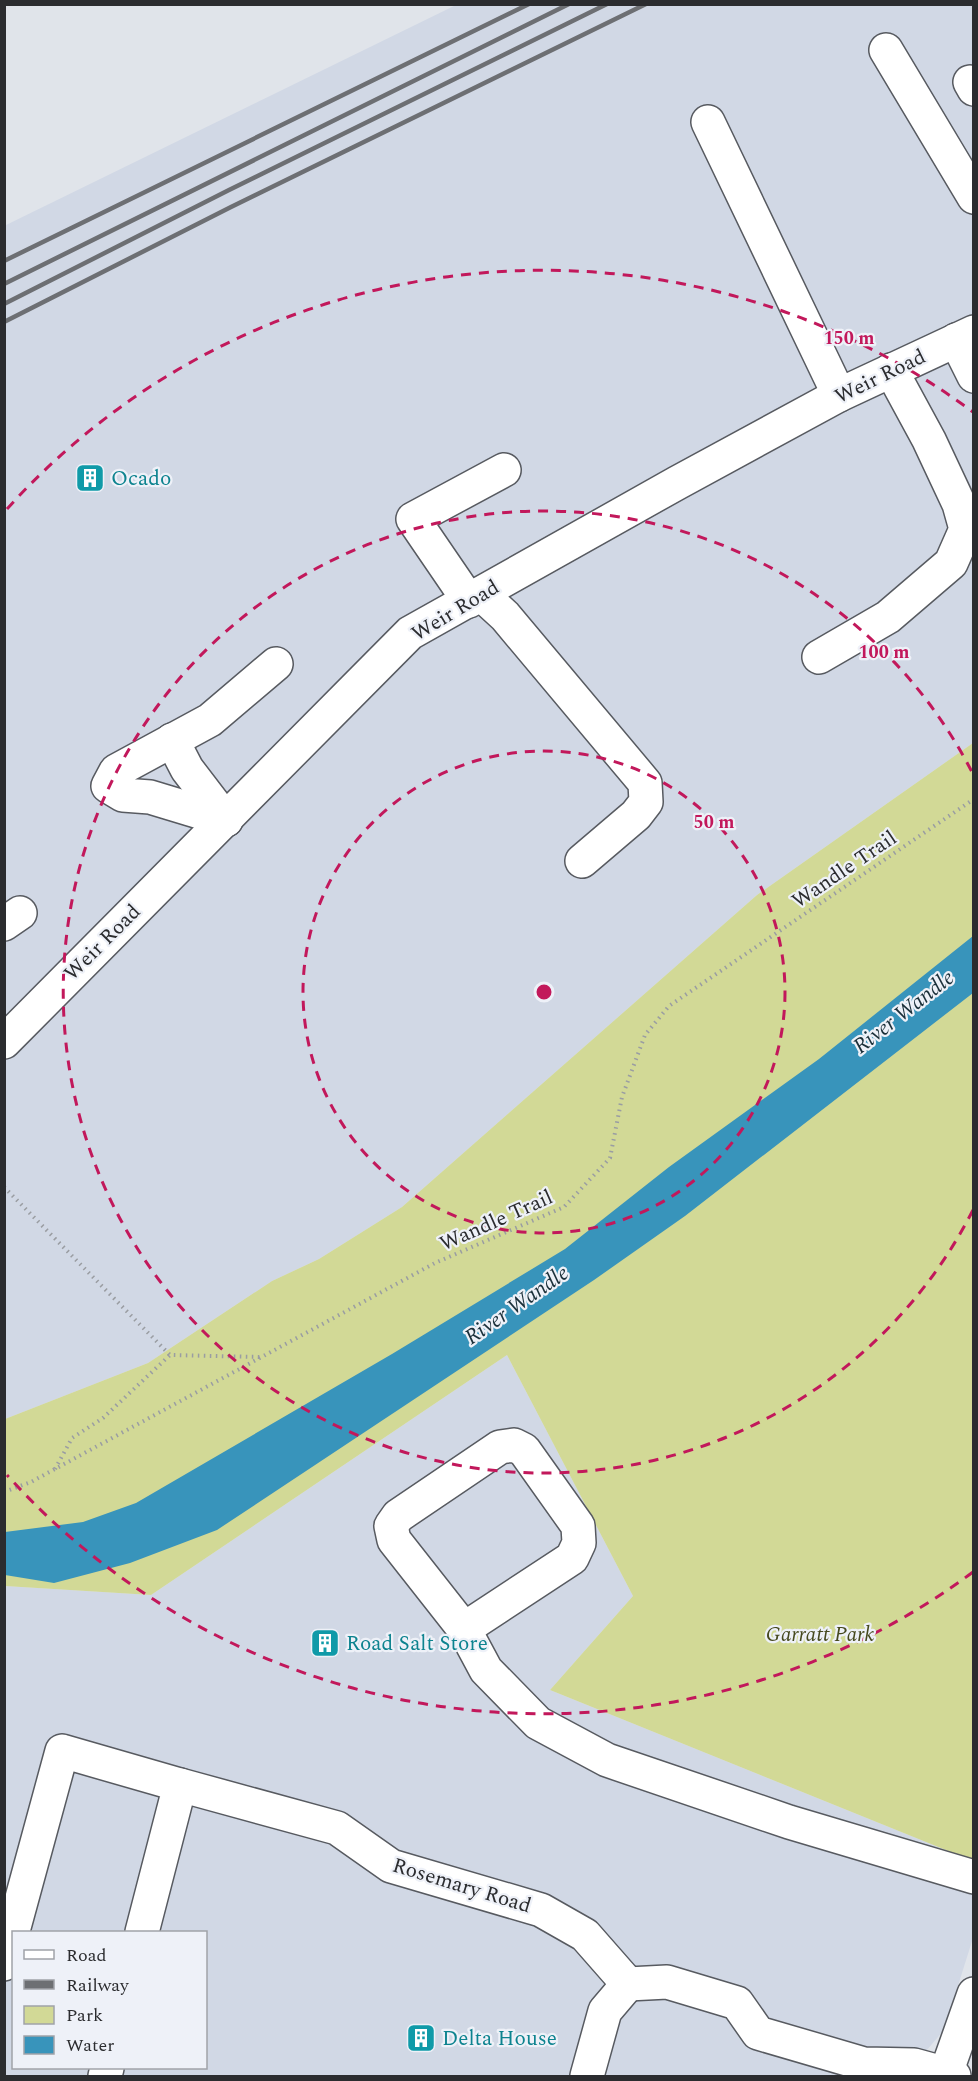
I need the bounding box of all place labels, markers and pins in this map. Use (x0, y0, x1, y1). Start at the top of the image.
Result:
building icon: Ocado (74, 462, 106, 494)
place label: Ocado (111, 463, 171, 495)
centre of rings (534, 982, 554, 1002)
building icon: Road Salt Store (309, 1627, 341, 1659)
place label: Road Salt Store (346, 1628, 488, 1660)
building icon: Delta House (405, 2022, 437, 2054)
place label: Delta House (442, 2023, 557, 2055)

